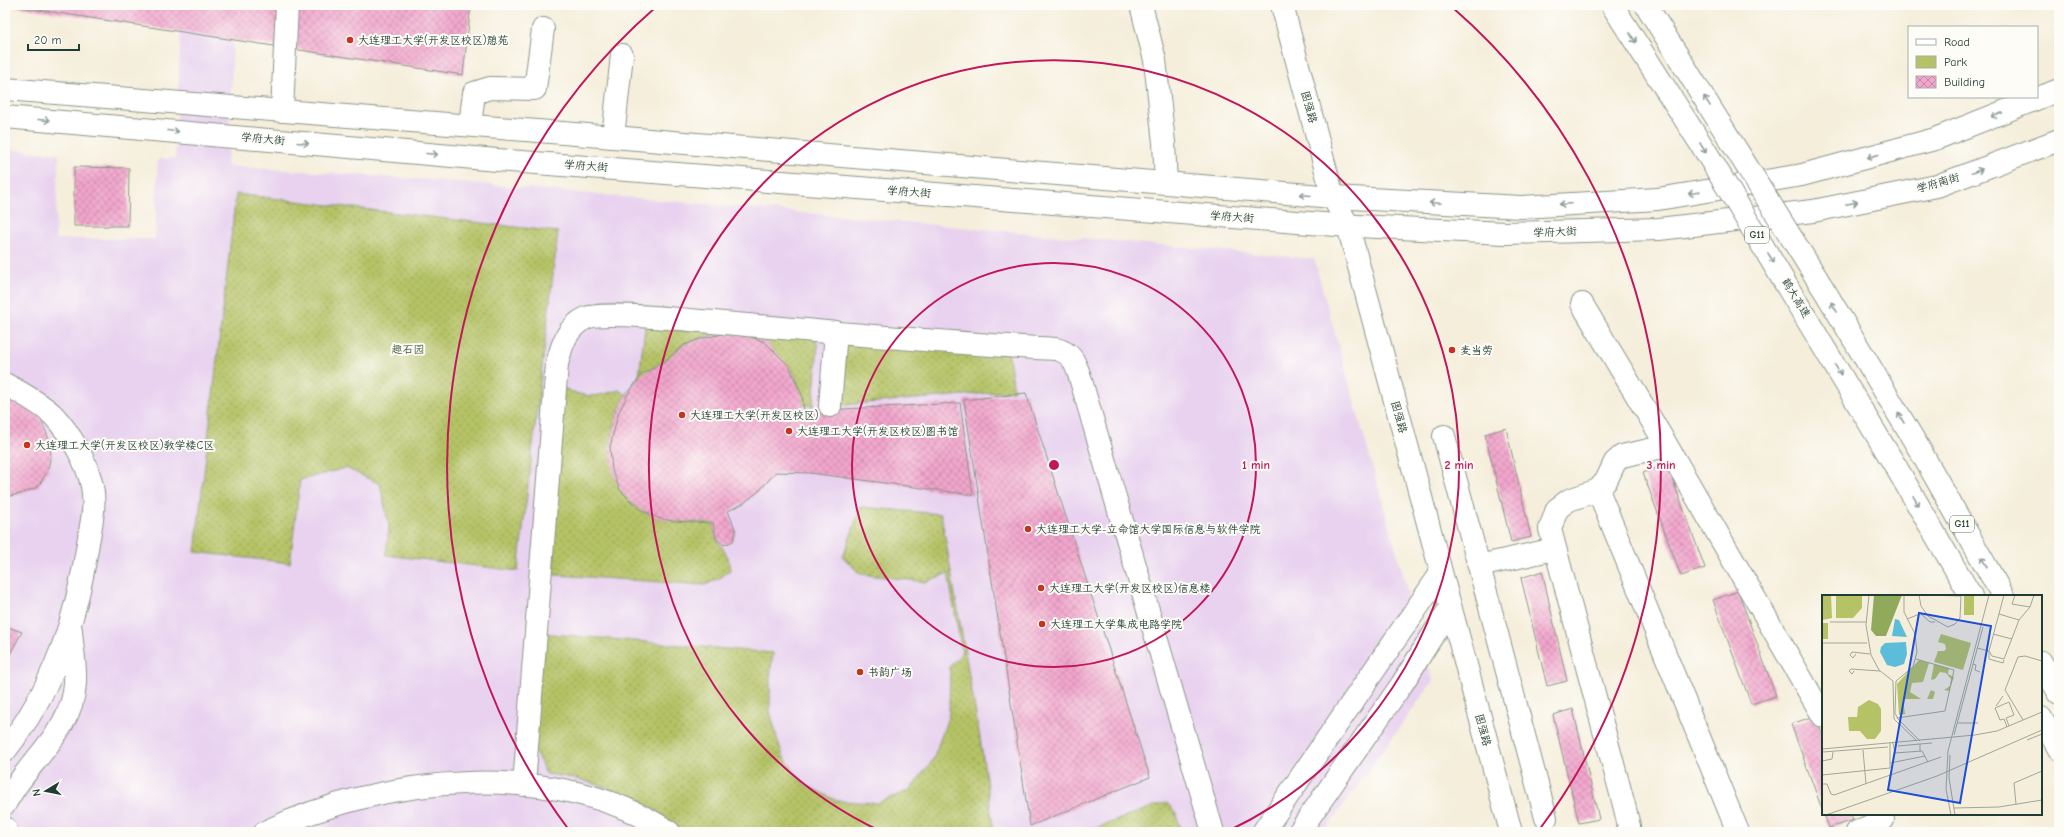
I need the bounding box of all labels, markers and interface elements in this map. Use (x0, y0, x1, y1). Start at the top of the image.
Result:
scale bar (28, 26, 79, 52)
legend (1908, 26, 2038, 98)
one-way arrow (1630, 32, 1638, 44)
text: 20 m (34, 33, 62, 47)
place label: 大连理工大学(开发区校区)憩苑 (358, 34, 509, 47)
marker: 大连理工大学(开发区校区)憩苑 (345, 35, 355, 45)
text: Road (1944, 35, 1970, 49)
text: Park (1944, 55, 1967, 69)
text: Building (1944, 75, 1985, 89)
street label: 图强路 (1298, 89, 1320, 125)
one-way arrow (1703, 96, 1711, 107)
one-way arrow (1991, 111, 2003, 119)
one-way arrow (37, 116, 50, 124)
one-way arrow (166, 128, 179, 135)
street label: 学府大街 (241, 131, 286, 147)
one-way arrow (296, 139, 309, 146)
one-way arrow (1699, 142, 1708, 153)
one-way arrow (425, 150, 438, 157)
one-way arrow (1867, 152, 1880, 160)
street label: 学府大街 (564, 158, 609, 174)
one-way arrow (1971, 166, 1983, 174)
street label: 学府南街 (1915, 170, 1962, 195)
street label: 学府大街 (887, 184, 932, 200)
one-way arrow (1688, 189, 1701, 197)
one-way arrow (1299, 191, 1312, 199)
one-way arrow (1429, 199, 1442, 206)
one-way arrow (1845, 199, 1858, 207)
one-way arrow (1559, 201, 1572, 208)
street label: 学府大街 (1210, 209, 1255, 225)
street label: 学府大街 (1533, 225, 1578, 239)
road number: G11 (1745, 227, 1769, 243)
one-way arrow (1768, 252, 1776, 264)
street label: 鹤大高速 (1779, 276, 1813, 320)
one-way arrow (1830, 301, 1838, 313)
park label: 趣石园 (392, 343, 425, 356)
place label: 麦当劳 (1460, 344, 1493, 357)
marker: 麦当劳 (1447, 345, 1457, 355)
one-way arrow (1835, 364, 1843, 376)
street label: 图强路 (1388, 399, 1410, 435)
place label: 大连理工大学(开发区校区) (690, 409, 819, 422)
marker: 大连理工大学(开发区校区) (677, 410, 687, 420)
one-way arrow (1896, 412, 1904, 424)
place label: 大连理工大学(开发区校区)图书馆 (797, 425, 959, 438)
marker: 大连理工大学(开发区校区)图书馆 (784, 426, 794, 436)
place label: 大连理工大学(开发区校区)教学楼C区 (35, 439, 214, 452)
marker: 大连理工大学(开发区校区)教学楼C区 (22, 440, 32, 450)
centre of rings (1047, 458, 1061, 472)
text: 1 min (1242, 458, 1270, 472)
text: 2 min (1444, 458, 1474, 472)
text: 3 min (1646, 458, 1676, 472)
one-way arrow (1912, 495, 1920, 507)
road number: G11 (1950, 516, 1974, 532)
place label: 大连理工大学-立命馆大学国际信息与软件学院 (1036, 523, 1260, 536)
marker: 大连理工大学-立命馆大学国际信息与软件学院 (1023, 524, 1033, 534)
one-way arrow (1979, 556, 1987, 568)
place label: 大连理工大学(开发区校区)信息楼 (1049, 582, 1211, 595)
marker: 大连理工大学(开发区校区)信息楼 (1036, 583, 1046, 593)
inset map (1822, 595, 2042, 815)
place label: 大连理工大学集成电路学院 (1050, 618, 1182, 631)
marker: 大连理工大学集成电路学院 (1037, 619, 1047, 629)
place label: 书韵广场 (868, 666, 912, 679)
marker: 书韵广场 (855, 667, 865, 677)
street label: 图强路 (1472, 712, 1494, 748)
north arrow (26, 771, 66, 811)
text: N (30, 788, 44, 797)

